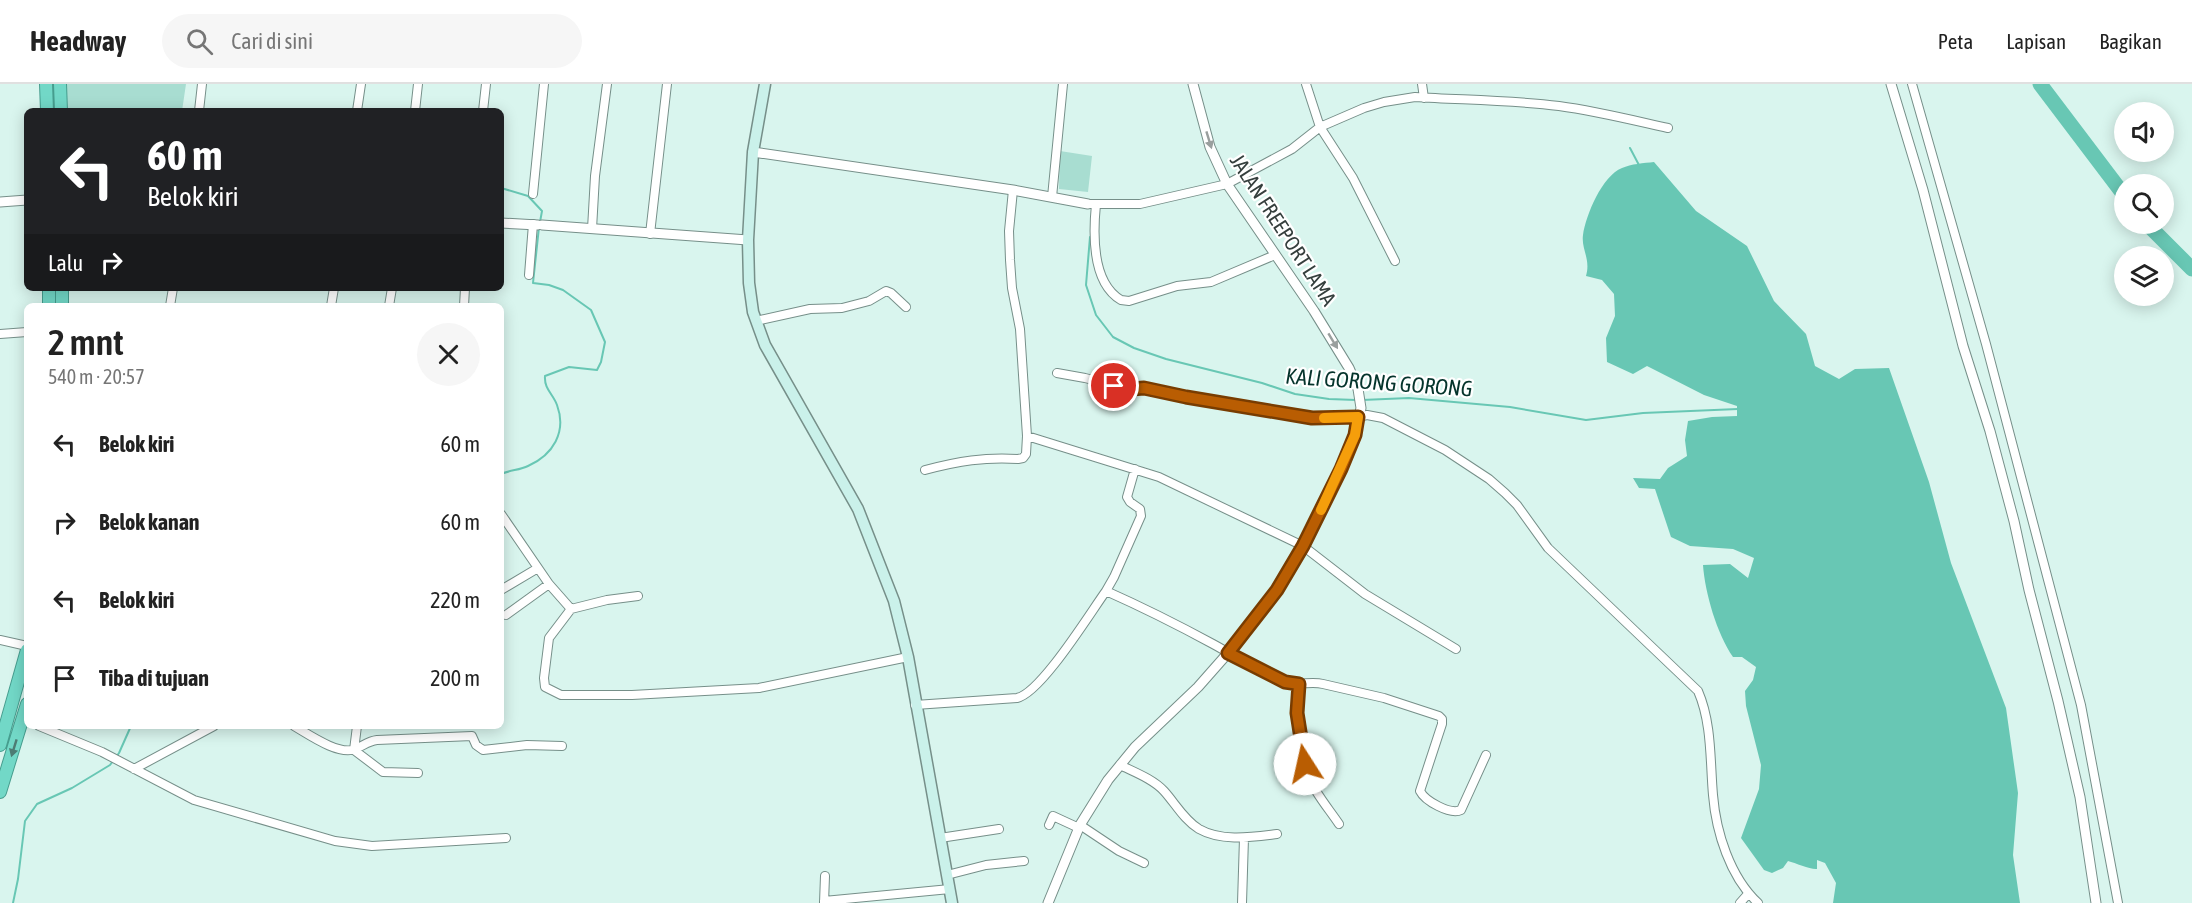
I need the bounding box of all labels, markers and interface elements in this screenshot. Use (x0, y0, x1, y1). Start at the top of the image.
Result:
search box (162, 14, 582, 68)
text: Headway (30, 25, 126, 57)
icon: search (183, 25, 216, 58)
text: Cari di sini (231, 28, 313, 54)
text: Peta (1938, 29, 1973, 53)
text: Lapisan (2006, 29, 2066, 53)
text: Bagikan (2099, 29, 2162, 53)
map controls (2114, 102, 2174, 306)
button: sound (2114, 102, 2174, 162)
text: 60 m (147, 131, 222, 179)
one-way arrow (1205, 131, 1214, 149)
icon: left (48, 132, 126, 210)
street label: JALAN FREEPORT LAMA (1226, 149, 1342, 310)
button: search (2114, 174, 2174, 234)
text: Belok kiri (147, 181, 239, 212)
icon: right (95, 246, 128, 279)
button: layers (2114, 246, 2174, 306)
text: Lalu (48, 250, 83, 276)
text: 2 mnt (48, 321, 124, 363)
button: close (417, 323, 480, 386)
one-way arrow (1327, 333, 1338, 349)
pin (1088, 360, 1139, 411)
water label: KALI GORONG GORONG (1285, 363, 1473, 401)
text: 540 m · 20:57 (48, 365, 145, 388)
icon: arrive (1097, 369, 1130, 402)
icon: left (48, 428, 81, 461)
text: Belok kiri (99, 431, 174, 457)
text: 60 m (440, 431, 480, 457)
icon: right (48, 506, 81, 539)
text: Belok kanan (99, 509, 200, 535)
text: 60 m (440, 509, 480, 535)
icon: left (48, 584, 81, 617)
text: Belok kiri (99, 587, 174, 613)
text: 220 m (430, 587, 480, 613)
icon: arrive (48, 662, 81, 695)
text: Tiba di tujuan (99, 665, 209, 691)
text: 200 m (430, 665, 480, 691)
position arrow (1273, 732, 1337, 796)
one-way arrow (8, 739, 18, 757)

